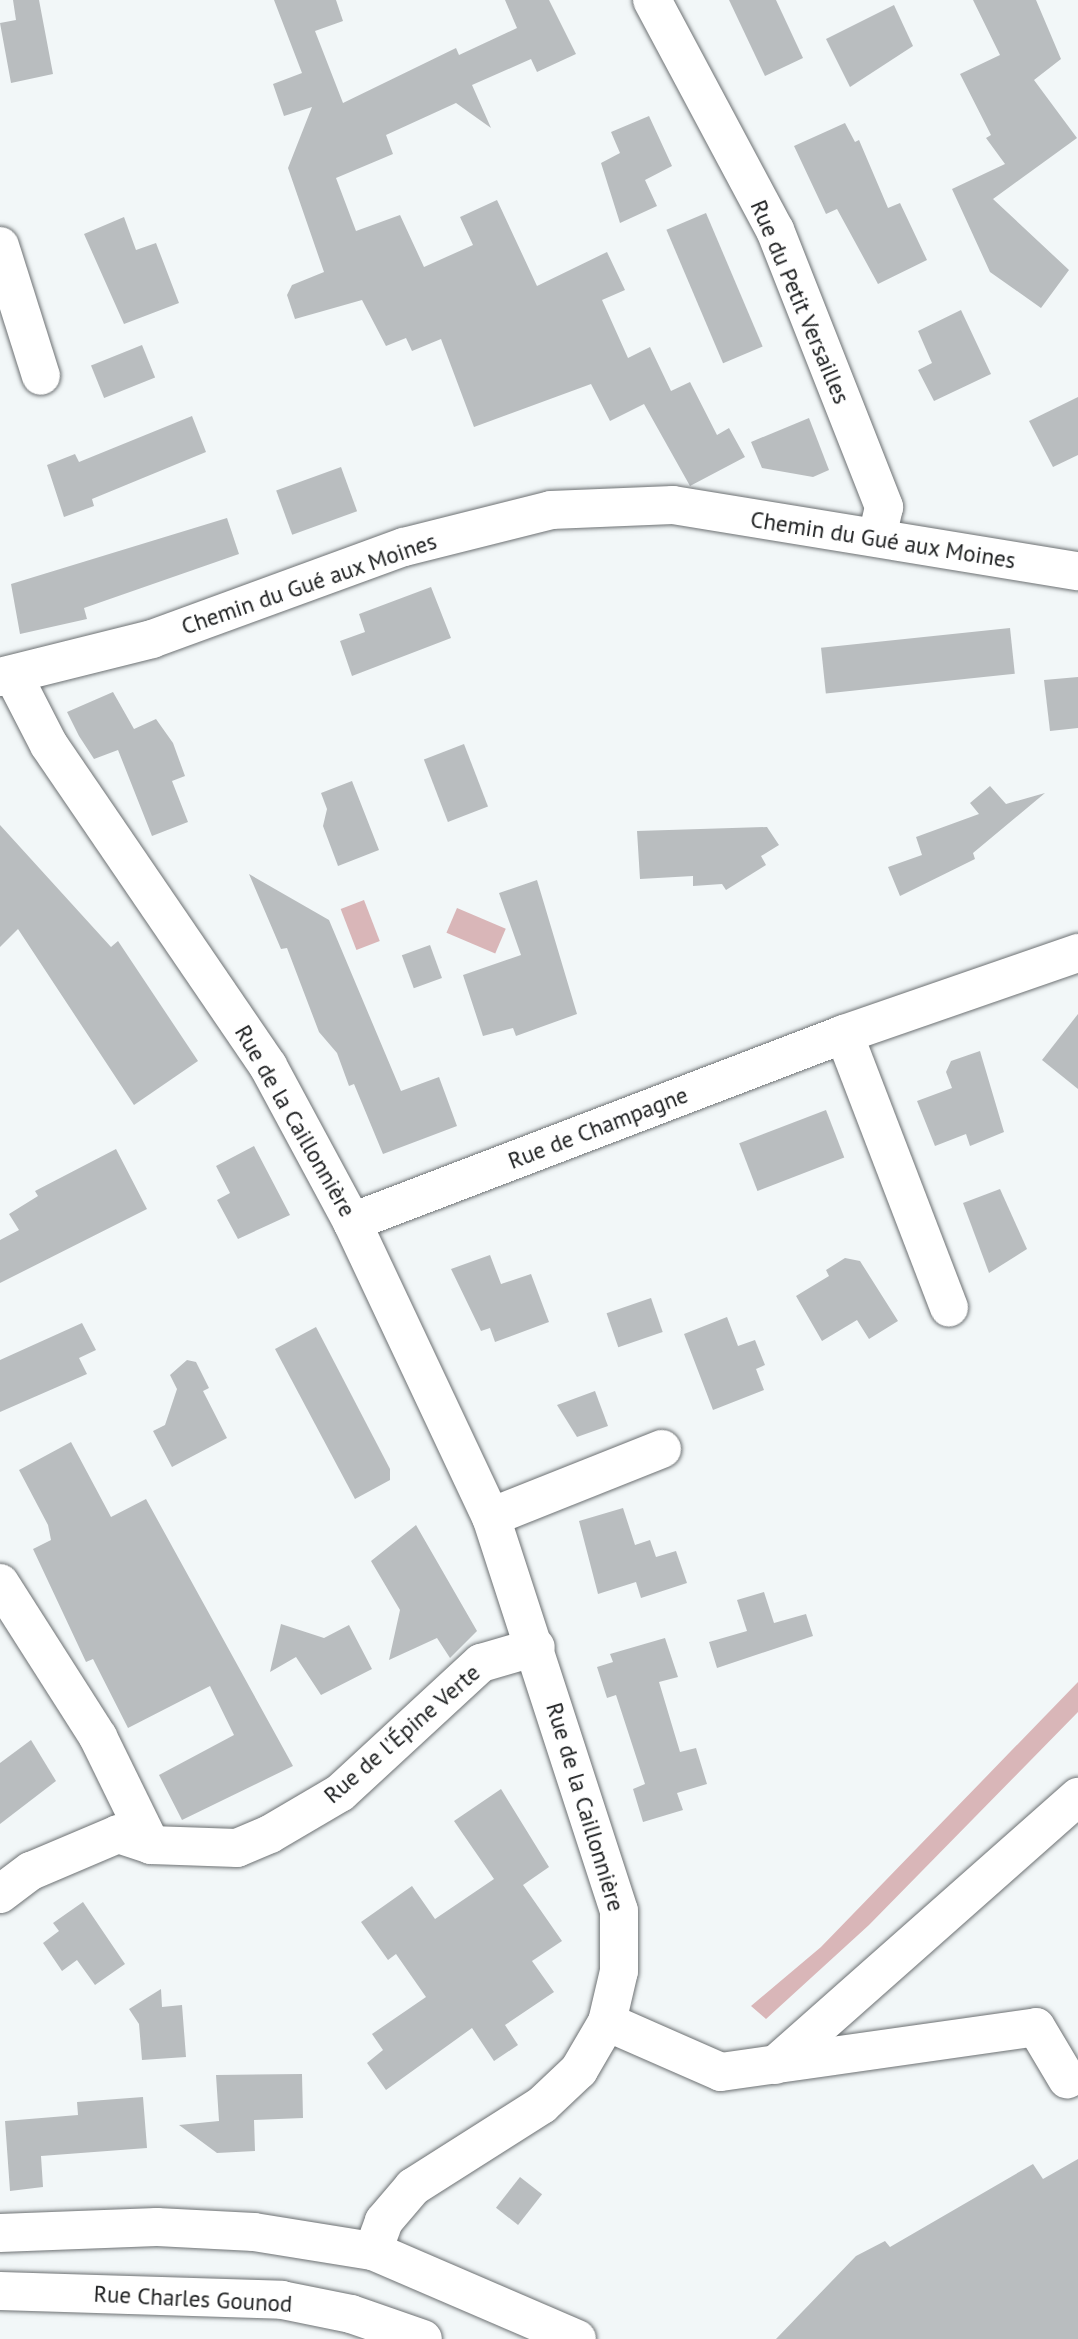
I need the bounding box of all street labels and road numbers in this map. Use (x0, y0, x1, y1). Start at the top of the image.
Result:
street label: Rue du Petit Versailles (744, 196, 856, 408)
street label: Chemin du Gué aux Moines (748, 505, 1018, 575)
street label: Chemin du Gué aux Moines (178, 527, 440, 641)
street label: Rue de la Caillonnière (229, 1020, 361, 1222)
street label: Rue de Champagne (504, 1081, 692, 1175)
street label: Rue de l'Épine Verte (318, 1659, 486, 1809)
street label: Rue de la Caillonnière (540, 1699, 630, 1915)
street label: Rue Charles Gounod (93, 2280, 293, 2318)

